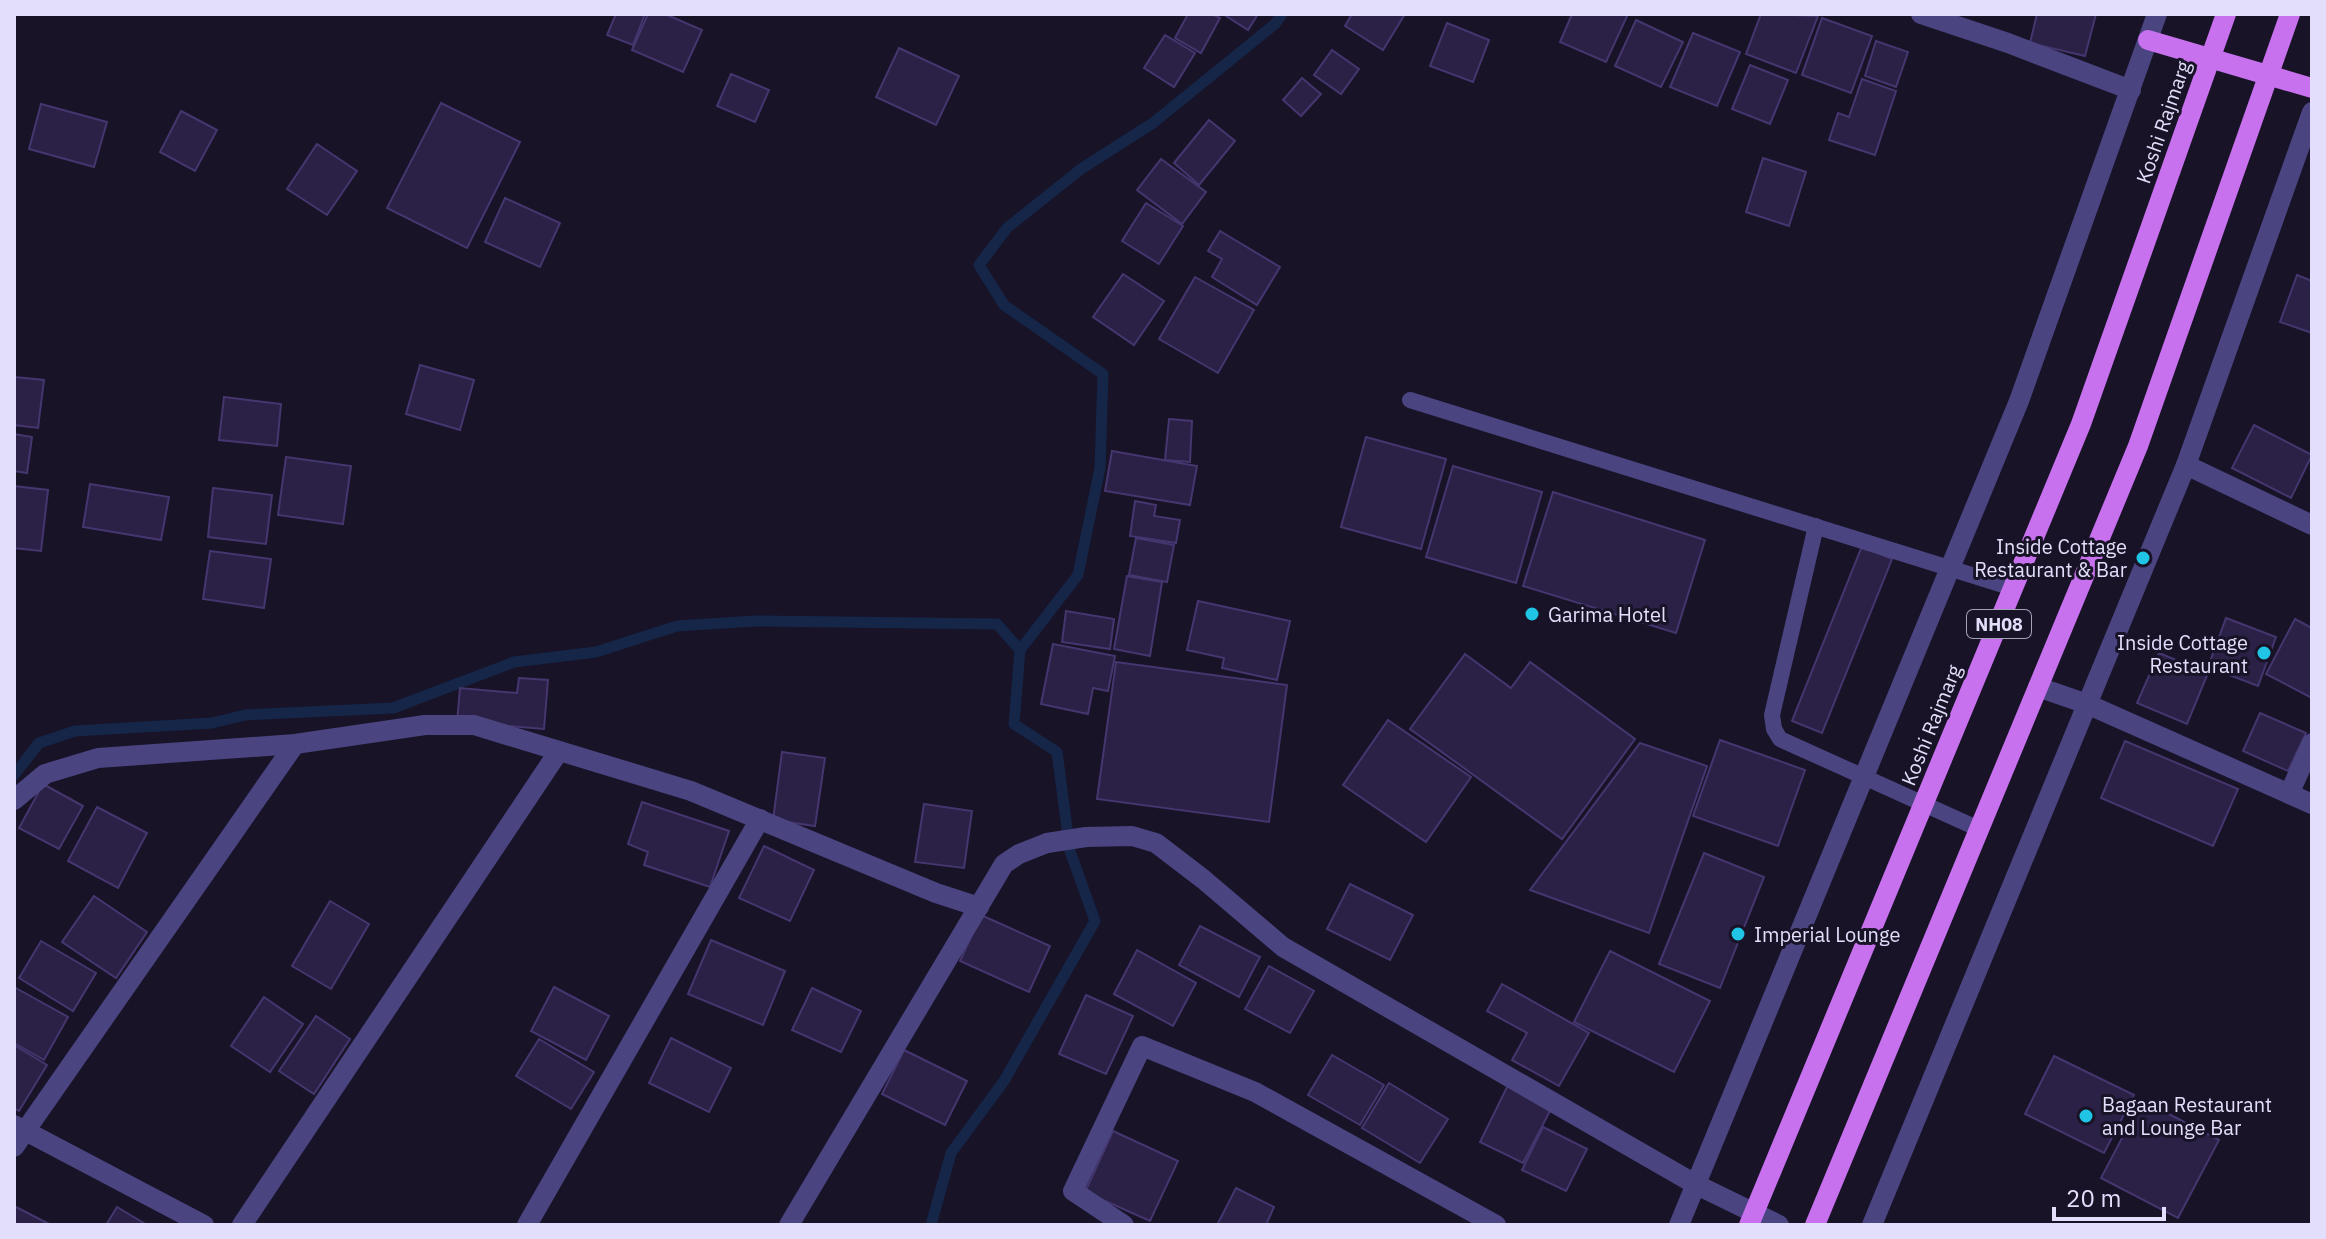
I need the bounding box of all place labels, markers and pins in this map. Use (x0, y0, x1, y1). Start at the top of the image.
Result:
place label: Inside Cottage Restaurant & Bar (1974, 533, 2127, 583)
marker: Inside Cottage Restaurant & Bar (2134, 549, 2152, 567)
place label: Garima Hotel (1548, 601, 1666, 628)
marker: Garima Hotel (1523, 605, 1541, 623)
place label: Inside Cottage Restaurant (2117, 629, 2248, 679)
marker: Inside Cottage Restaurant (2255, 644, 2273, 662)
place label: Imperial Lounge (1754, 921, 1900, 948)
marker: Imperial Lounge (1729, 925, 1747, 943)
place label: Bagaan Restaurant and Lounge Bar (2102, 1091, 2272, 1141)
marker: Bagaan Restaurant and Lounge Bar (2077, 1107, 2095, 1125)

